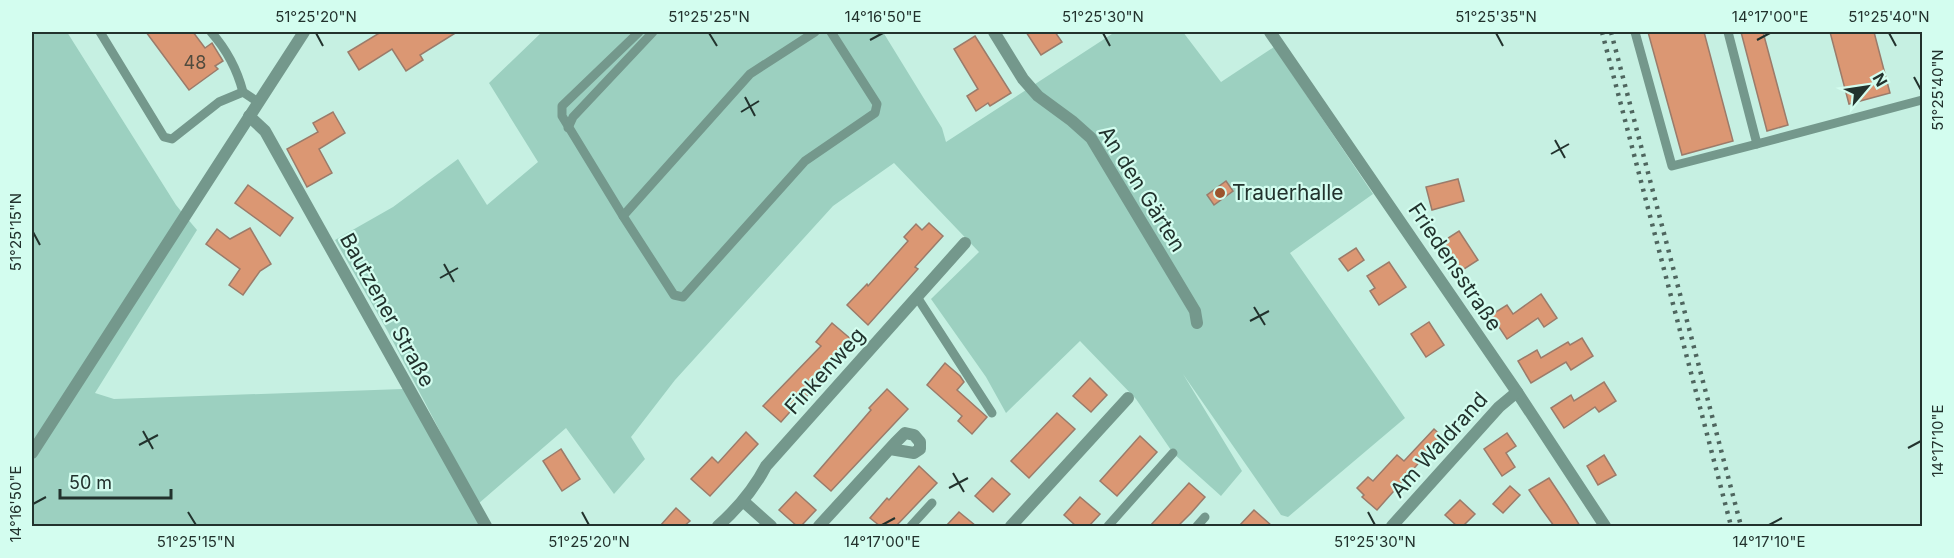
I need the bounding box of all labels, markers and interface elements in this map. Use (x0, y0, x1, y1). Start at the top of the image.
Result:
text: 51°25'20"N (275, 7, 357, 26)
text: 51°25'25"N (668, 7, 750, 26)
text: 14°16'50"E (845, 7, 921, 26)
text: 51°25'30"N (1062, 7, 1144, 26)
text: 51°25'35"N (1455, 7, 1537, 26)
text: 14°17'00"E (1732, 7, 1808, 26)
text: 51°25'40"N (1848, 7, 1930, 26)
text: 51°25'40"N (1928, 49, 1947, 131)
house number: 48 (184, 52, 206, 73)
north arrow (1837, 57, 1897, 117)
text: N (1868, 70, 1892, 90)
street label: An den Gärten (1094, 121, 1191, 256)
place label: Trauerhalle (1232, 180, 1344, 205)
marker: Trauerhalle (1213, 186, 1227, 200)
text: 51°25'15"N (6, 193, 25, 271)
street label: Friedensstraße (1403, 198, 1507, 335)
street label: Bautzener Straße (335, 228, 440, 391)
street label: Finkenweg (779, 322, 870, 419)
street label: Am Waldrand (1385, 387, 1492, 502)
text: 14°17'10"E (1928, 405, 1947, 478)
scale bar (60, 462, 171, 500)
text: 14°16'50"E (6, 466, 25, 542)
text: 50 m (69, 472, 112, 493)
text: 51°25'15"N (157, 532, 235, 551)
text: 51°25'20"N (548, 532, 630, 551)
text: 14°17'00"E (844, 532, 920, 551)
text: 51°25'30"N (1334, 532, 1416, 551)
text: 14°17'10"E (1733, 532, 1806, 551)

